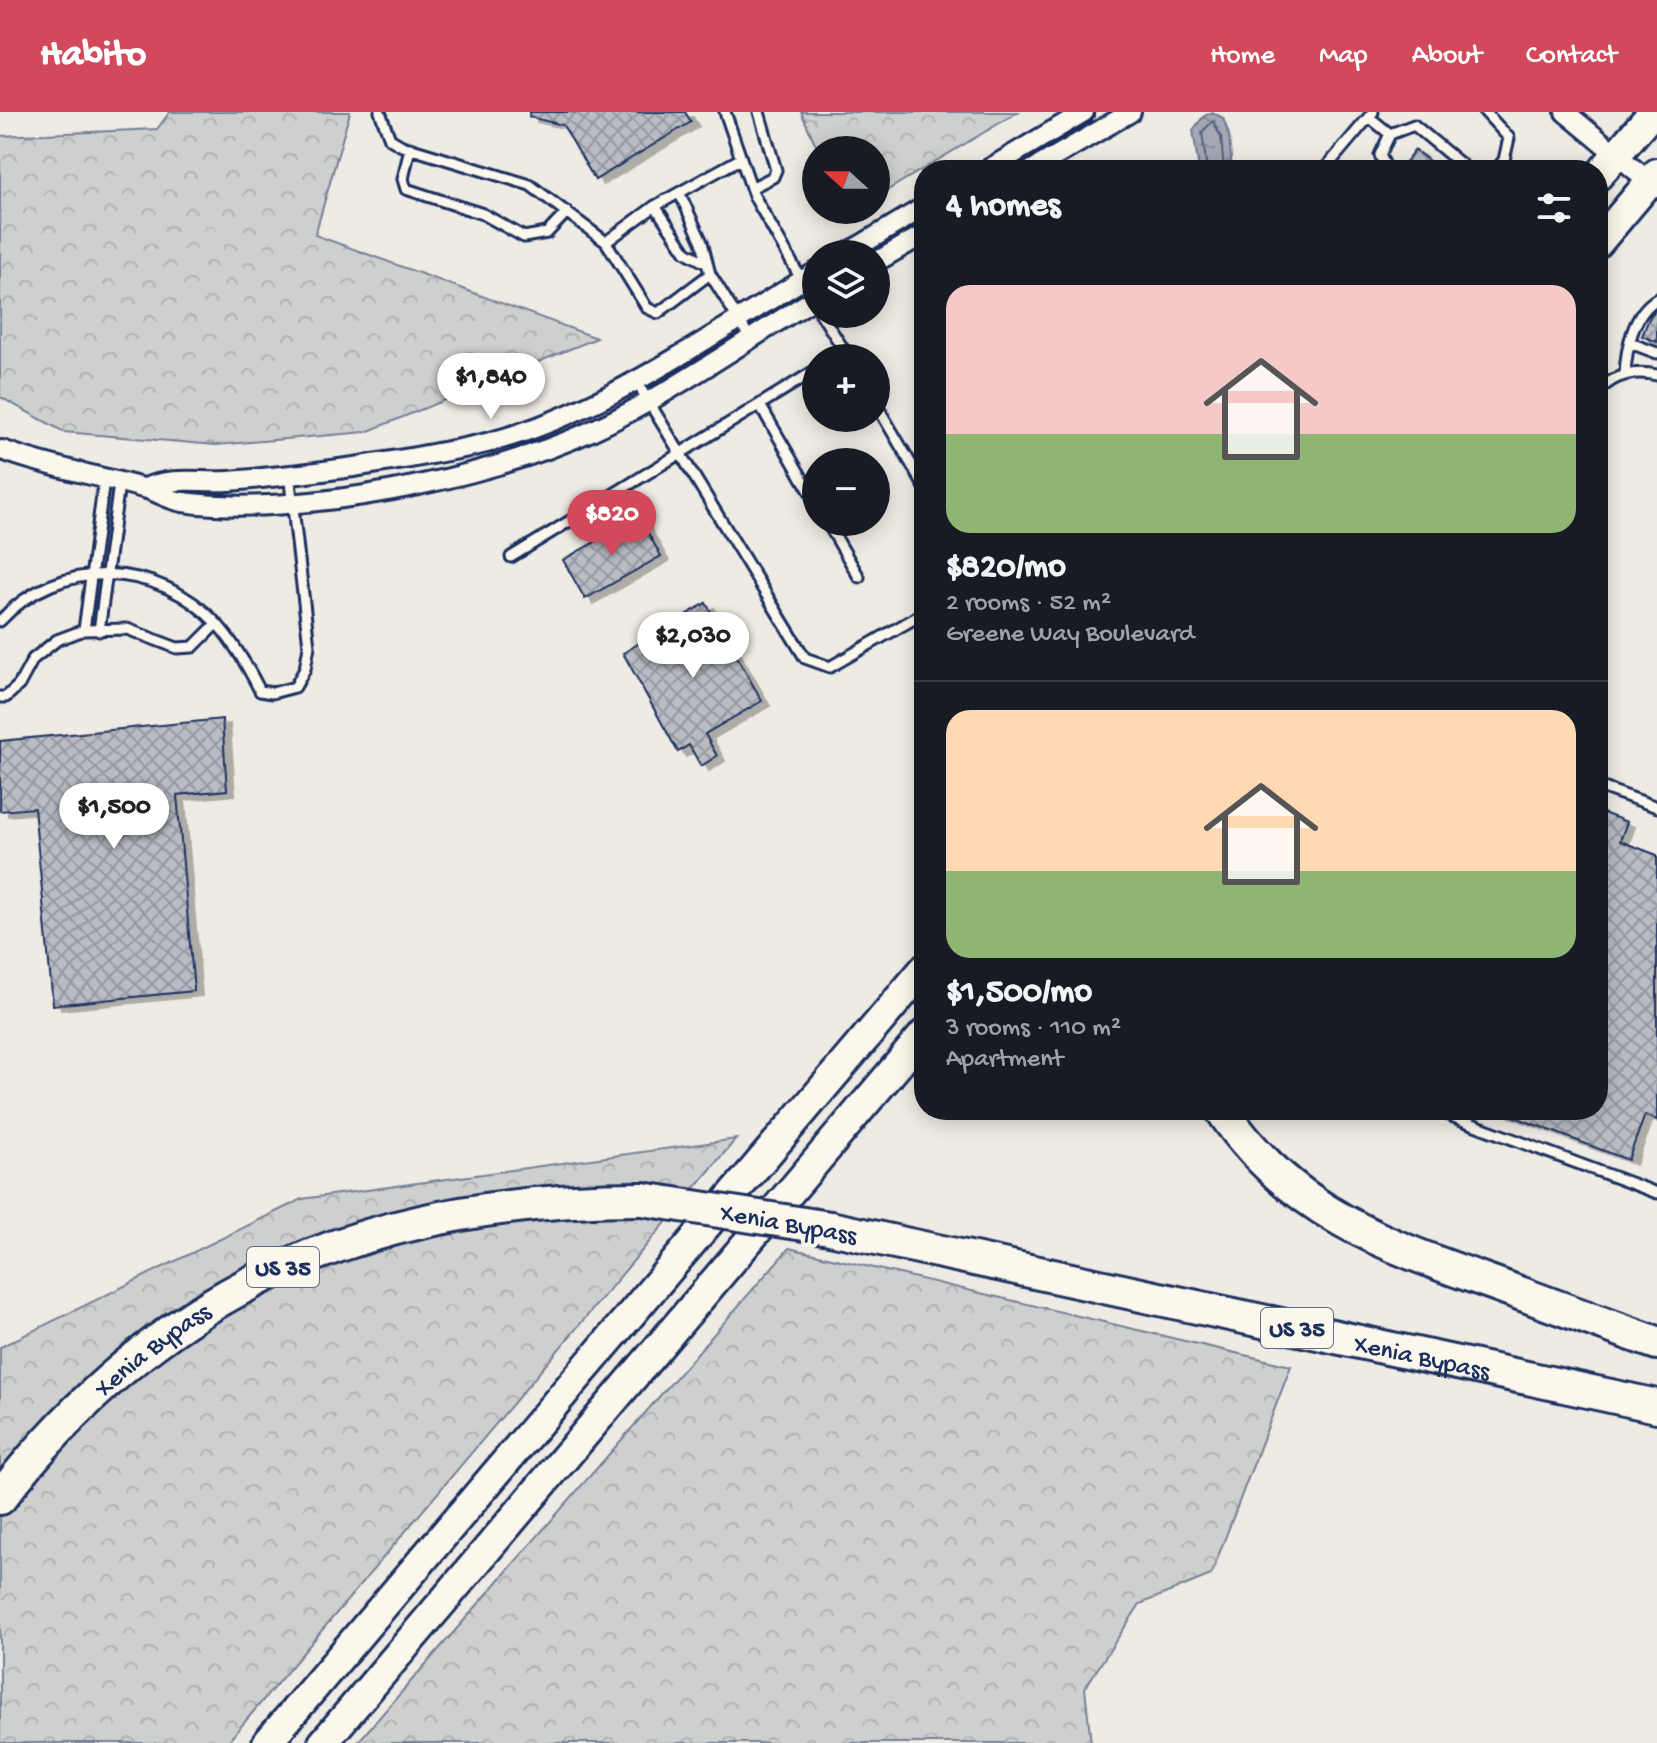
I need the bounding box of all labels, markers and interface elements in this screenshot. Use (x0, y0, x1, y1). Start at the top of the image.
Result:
text: Habito (40, 34, 146, 78)
text: Home (1210, 40, 1275, 73)
text: Map (1319, 40, 1368, 73)
text: About (1412, 40, 1482, 73)
text: Contact (1526, 40, 1617, 73)
north arrow (802, 136, 890, 224)
map controls (802, 136, 890, 536)
icon: filters (1532, 186, 1576, 230)
text: 4 homes (946, 188, 1060, 228)
button: layers (802, 240, 890, 328)
icon: home (1189, 337, 1333, 481)
button: + (802, 344, 890, 432)
pin: $1,840 (426, 353, 556, 421)
text: $1,840 (455, 363, 527, 394)
button: − (802, 448, 890, 536)
pin: $820 (565, 490, 659, 558)
text: $820 (585, 500, 639, 531)
text: $820/mo (946, 549, 1066, 589)
text: 2 rooms · 52 m² (946, 589, 1111, 620)
pin: $2,030 (628, 612, 758, 680)
text: Greene Way Boulevard (946, 620, 1194, 651)
text: $2,030 (655, 622, 731, 653)
icon: home (1189, 762, 1333, 906)
pin: $1,500 (49, 783, 179, 851)
text: $1,500 (77, 793, 151, 824)
text: $1,500/mo (946, 974, 1092, 1014)
text: 3 rooms · 110 m² (946, 1014, 1121, 1045)
text: Apartment (946, 1045, 1063, 1076)
street label: Xenia Bypass (716, 1199, 860, 1254)
road number: US 35 (247, 1247, 319, 1287)
street label: Xenia Bypass (89, 1297, 219, 1406)
road number: US 35 (1261, 1308, 1333, 1348)
street label: Xenia Bypass (1350, 1330, 1494, 1390)

